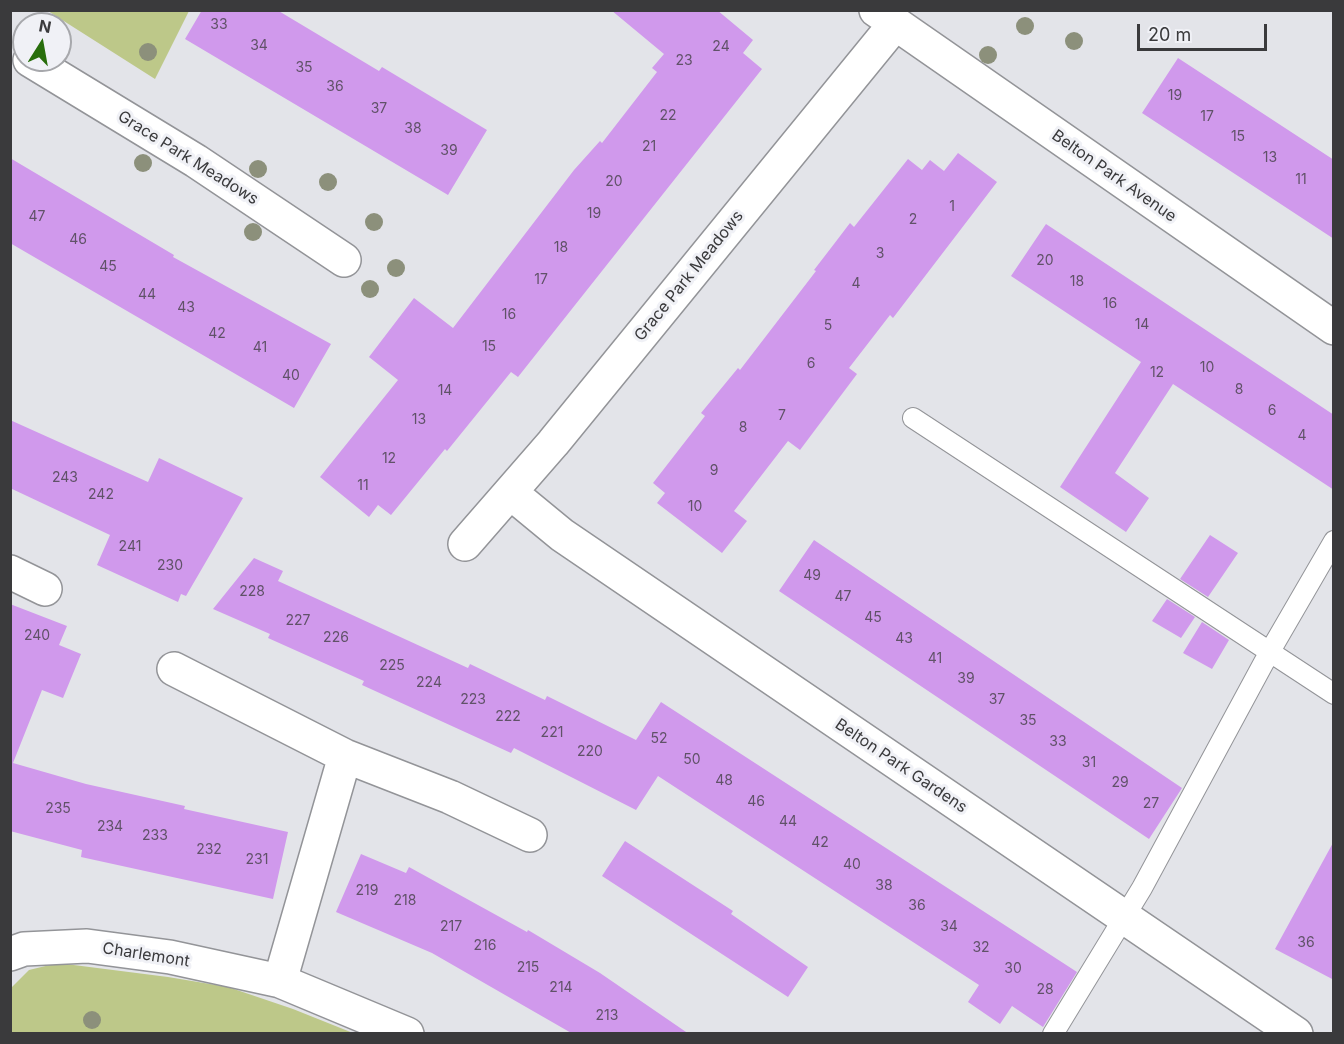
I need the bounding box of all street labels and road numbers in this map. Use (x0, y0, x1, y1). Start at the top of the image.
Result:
street label: Grace Park Meadows (114, 107, 262, 209)
street label: Belton Park Avenue (1048, 126, 1180, 226)
street label: Grace Park Meadows (630, 207, 748, 345)
street label: Belton Park Gardens (831, 715, 971, 817)
street label: Charlemont (101, 939, 191, 971)

